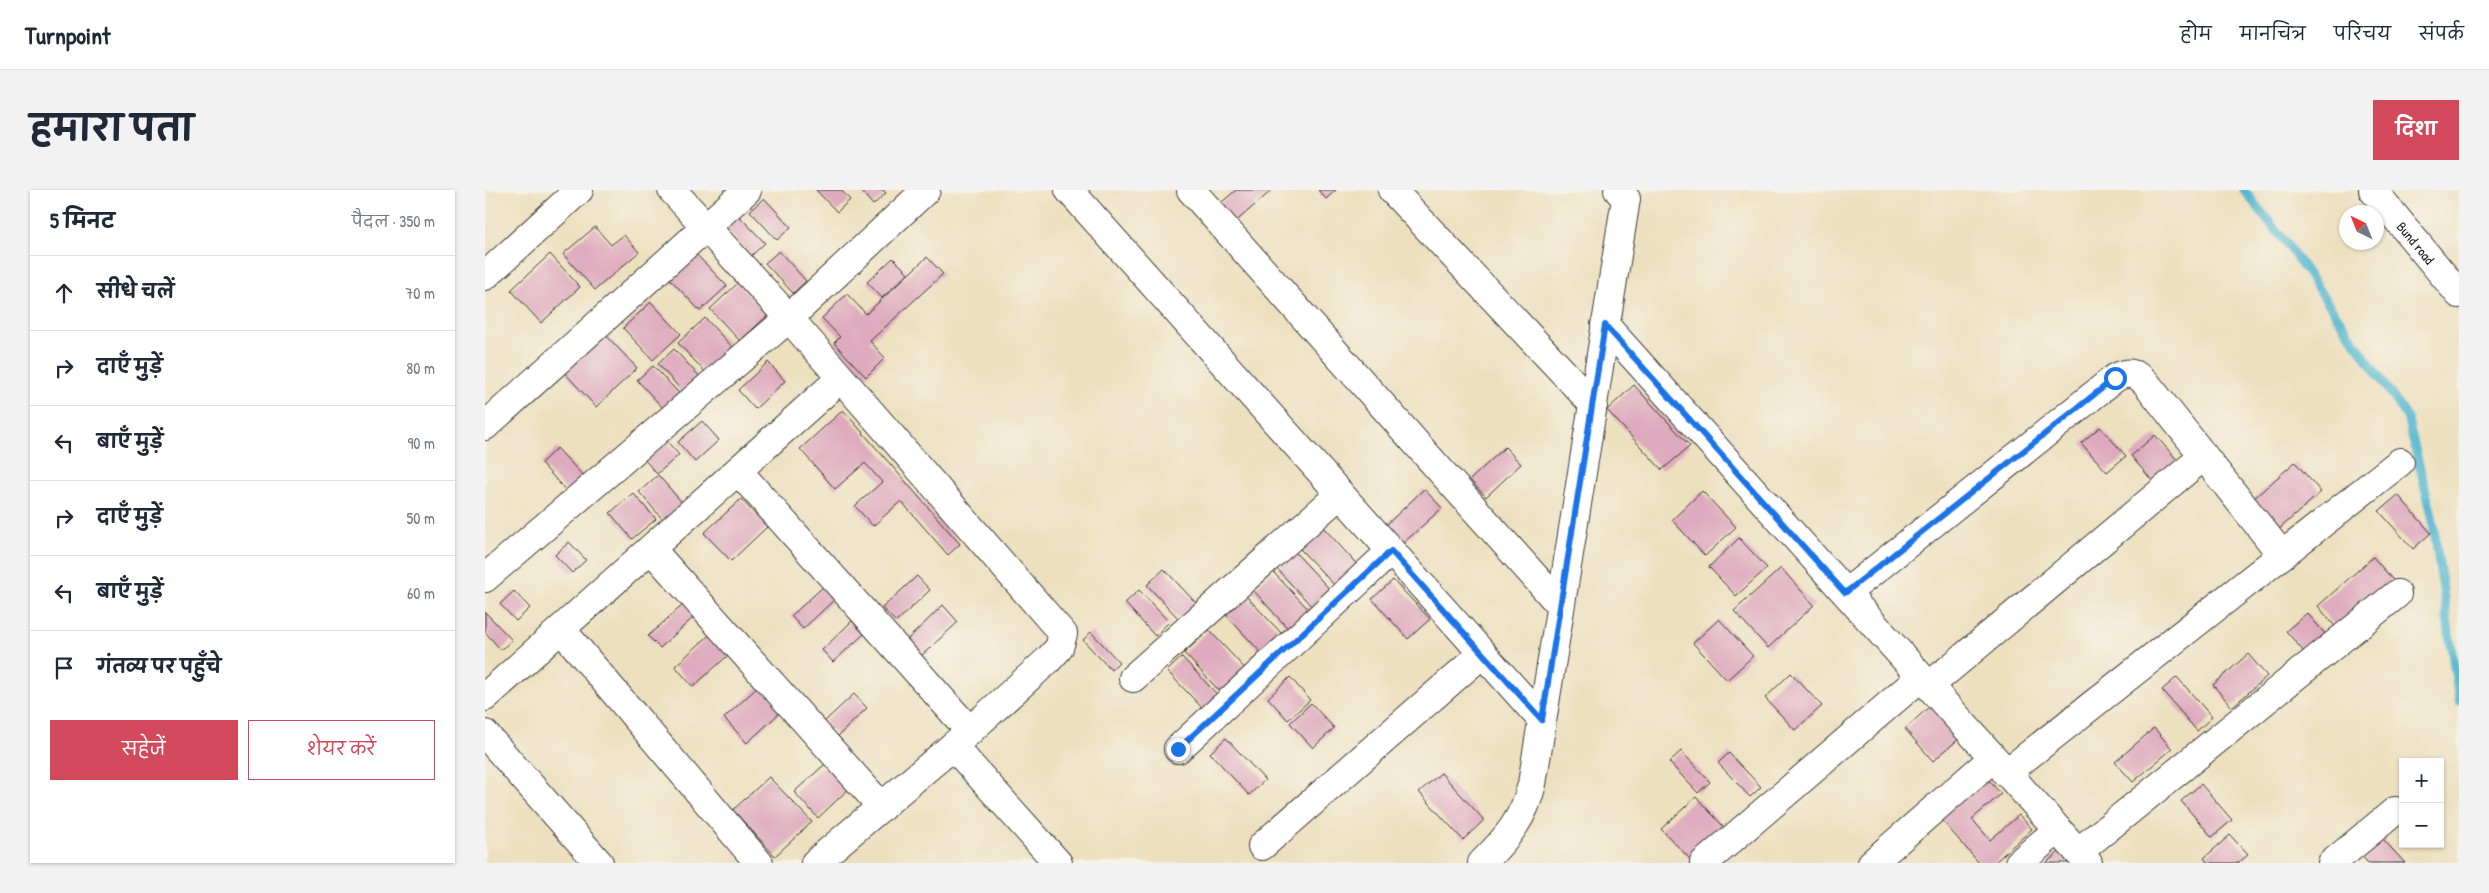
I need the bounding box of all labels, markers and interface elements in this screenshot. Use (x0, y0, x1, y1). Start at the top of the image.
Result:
text: Turnpoint (25, 19, 110, 51)
text: होम (2180, 21, 2212, 46)
text: मानचित्र (2240, 21, 2306, 46)
text: परिचय (2334, 21, 2391, 46)
text: संपर्क (2419, 21, 2464, 46)
button: दिशा (2373, 100, 2459, 160)
text: हमारा पता (30, 104, 194, 151)
north arrow (2339, 205, 2384, 250)
text: 5 मिनट (50, 206, 115, 235)
text: पैदल · 350 m (352, 210, 435, 232)
street label: Bund road (2393, 217, 2440, 268)
text: सीधे चलें (97, 278, 174, 304)
icon: ahead (50, 279, 78, 307)
text: 70 m (405, 282, 435, 304)
text: दाएँ मुड़ें (97, 353, 163, 379)
icon: right (50, 354, 78, 382)
text: 80 m (406, 357, 435, 379)
route start (2104, 367, 2127, 390)
text: बाएँ मुड़ें (97, 428, 163, 454)
icon: left (50, 429, 78, 457)
text: 90 m (407, 432, 435, 454)
text: दाएँ मुड़ें (97, 503, 163, 529)
icon: right (50, 504, 78, 532)
text: 50 m (407, 507, 435, 529)
text: बाएँ मुड़ें (97, 578, 163, 604)
icon: left (50, 579, 78, 607)
text: 60 m (407, 582, 435, 604)
text: गंतव्य पर पहुँचे (97, 653, 221, 679)
icon: arrive (50, 654, 78, 682)
button: सहेजें (50, 720, 238, 780)
button: शेयर करें (248, 720, 435, 780)
route end (1167, 738, 1190, 761)
map controls (2399, 758, 2444, 848)
button: + (2399, 758, 2444, 803)
button: − (2399, 803, 2444, 848)

